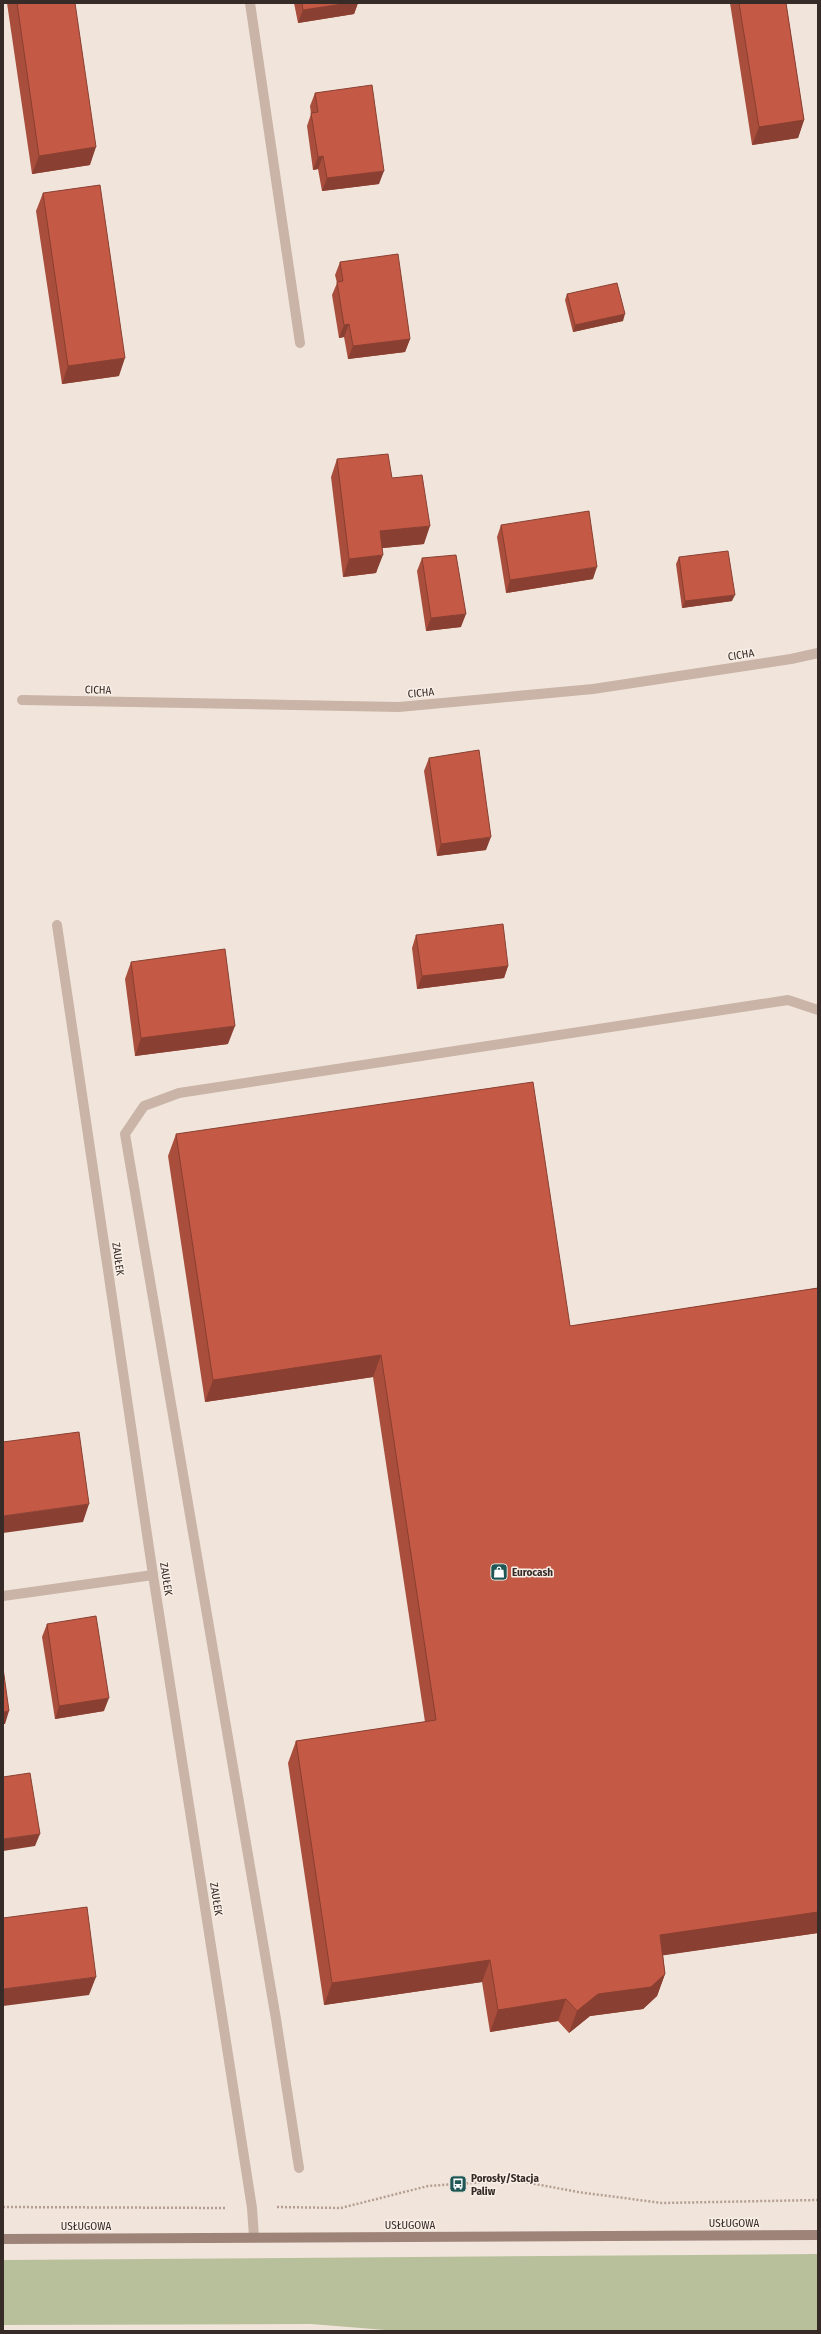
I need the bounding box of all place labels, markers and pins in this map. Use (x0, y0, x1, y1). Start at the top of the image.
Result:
shop icon: Eurocash (489, 1562, 509, 1582)
place label: Eurocash (512, 1566, 553, 1579)
place label: Porosły/Stacja Paliw (471, 2172, 539, 2198)
bus stop icon: Porosły/Stacja Paliw (448, 2174, 468, 2194)

